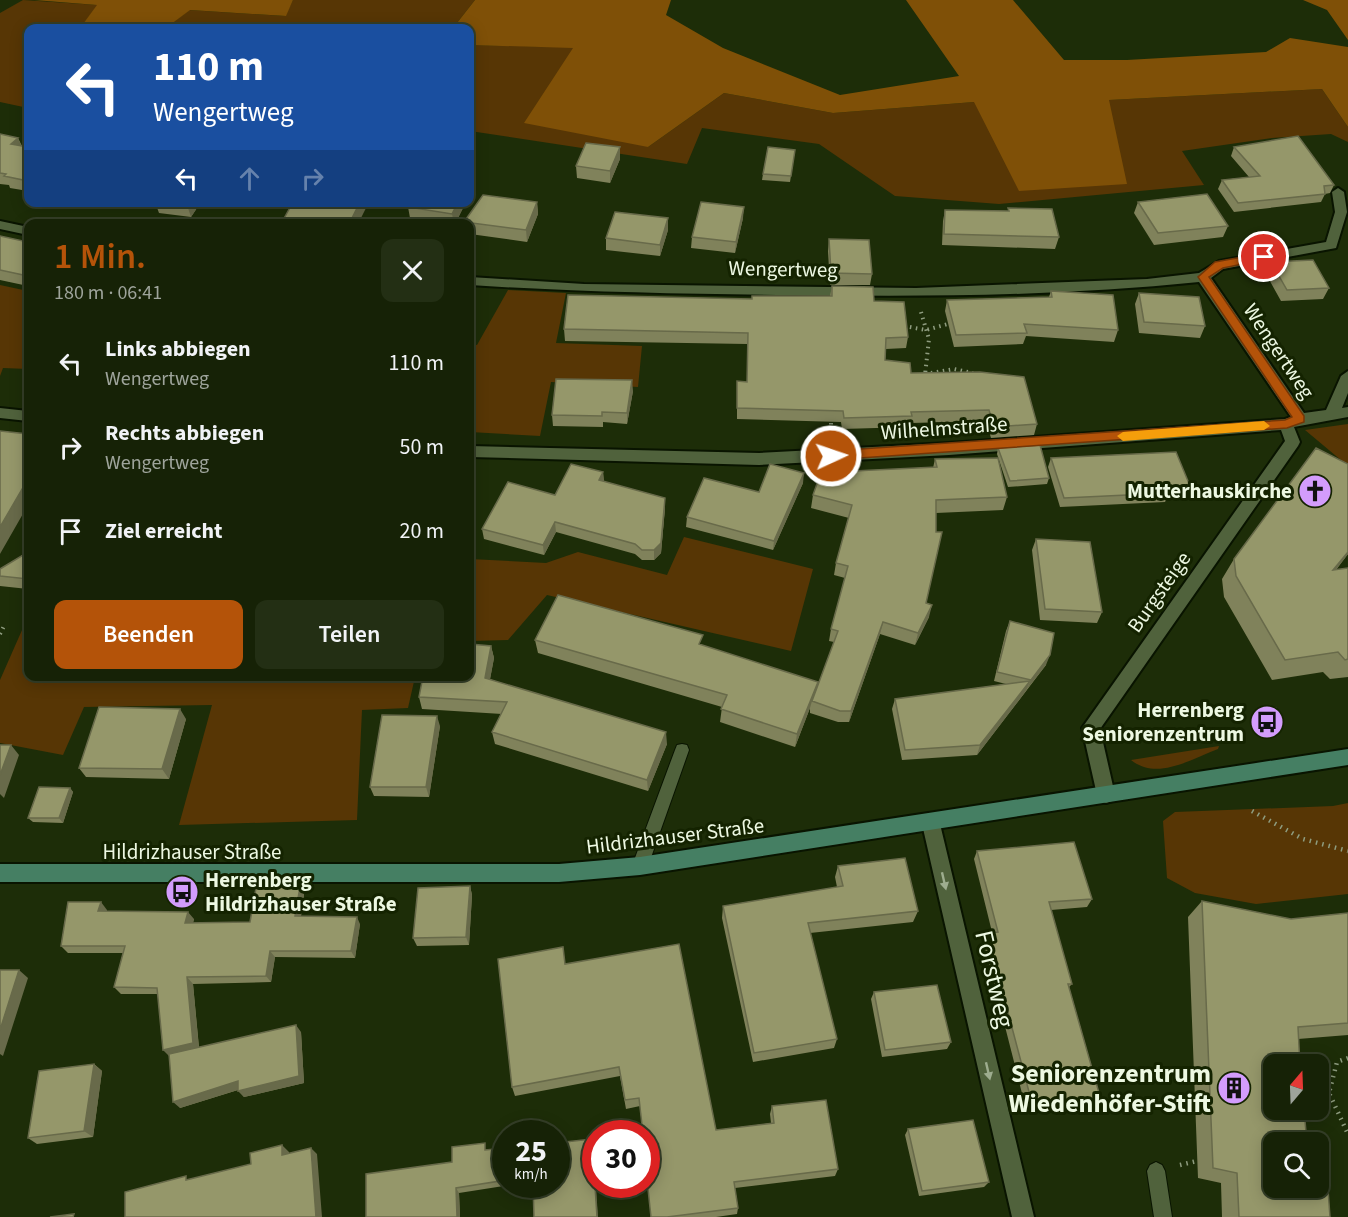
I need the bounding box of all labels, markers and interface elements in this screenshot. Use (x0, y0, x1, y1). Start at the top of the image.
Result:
text: 110 m (153, 37, 264, 97)
icon: left (54, 48, 132, 126)
text: Wengertweg (153, 93, 294, 132)
icon: left (170, 162, 203, 195)
icon: ahead (233, 162, 266, 195)
icon: right (296, 162, 329, 195)
text: 1 Min. (54, 231, 146, 282)
pin (1238, 231, 1289, 282)
button: close (381, 239, 444, 302)
icon: arrive (1247, 240, 1280, 273)
street label: Wengertweg (728, 253, 838, 285)
text: 180 m · 06:41 (54, 279, 162, 307)
street label: Wengertweg (1236, 297, 1322, 405)
text: Links abbiegen (105, 333, 251, 365)
icon: left (54, 347, 87, 380)
text: 110 m (389, 347, 444, 379)
text: Wengertweg (105, 365, 209, 393)
street label: Wilhelmstraße (880, 409, 1008, 447)
text: Rechts abbiegen (105, 417, 264, 449)
position arrow (799, 424, 863, 488)
icon: right (54, 431, 87, 464)
text: 50 m (399, 431, 444, 463)
text: Wengertweg (105, 449, 209, 477)
church icon: Mutterhauskirche (1297, 473, 1333, 509)
place label: Mutterhauskirche (1127, 476, 1292, 506)
icon: arrive (54, 515, 87, 548)
text: Ziel erreicht (105, 515, 223, 547)
text: 20 m (399, 515, 444, 547)
street label: Burgsteige (1120, 545, 1198, 639)
button: Beenden (54, 600, 243, 669)
button: Teilen (255, 600, 444, 669)
place label: Herrenberg Seniorenzentrum (1082, 695, 1244, 749)
bus stop icon: Herrenberg Seniorenzentrum (1249, 704, 1285, 740)
street label: Hildrizhauser Straße (584, 810, 766, 862)
street label: Hildrizhauser Straße (102, 837, 282, 867)
place label: Herrenberg Hildrizhauser Straße (205, 865, 397, 919)
one-way arrow (940, 871, 949, 890)
bus stop icon: Herrenberg Hildrizhauser Straße (164, 874, 200, 910)
street label: Forstweg (965, 927, 1024, 1032)
north arrow (1263, 1054, 1329, 1120)
map controls (1263, 1054, 1329, 1198)
place label: Seniorenzentrum Wiedenhöfer-Stift (1008, 1055, 1211, 1122)
one-way arrow (984, 1061, 994, 1080)
building icon: Seniorenzentrum Wiedenhöfer-Stift (1216, 1070, 1252, 1106)
speed limit sign: 30 (582, 1120, 660, 1198)
text: 25 (515, 1130, 547, 1173)
button: search (1263, 1132, 1329, 1198)
text: km/h (514, 1164, 548, 1185)

